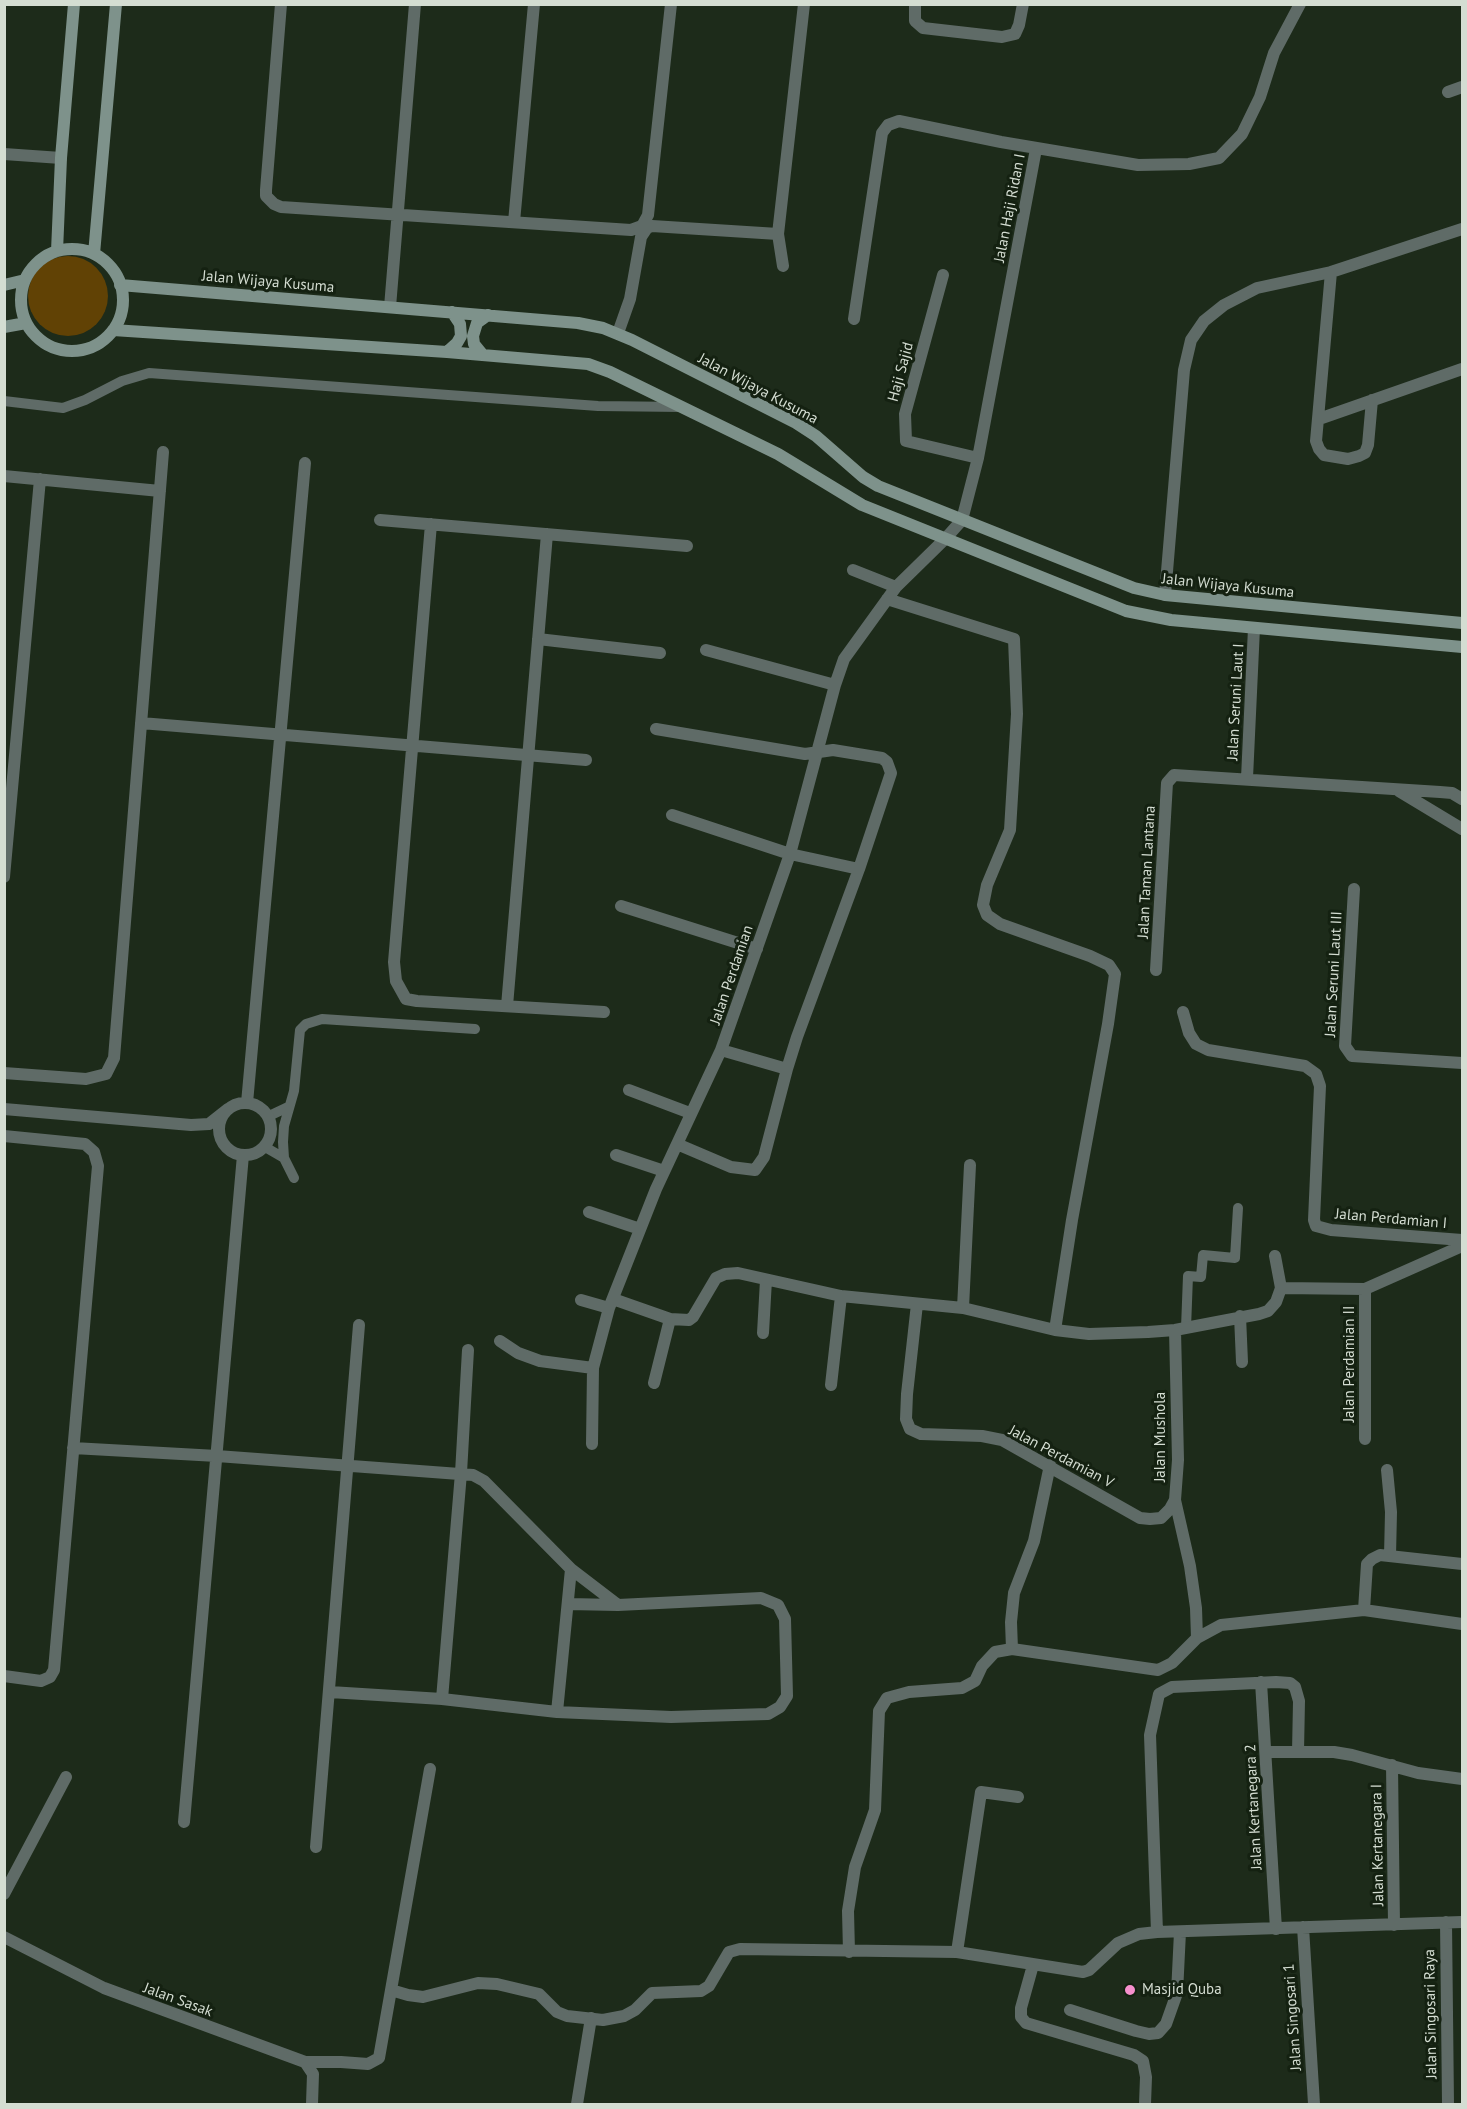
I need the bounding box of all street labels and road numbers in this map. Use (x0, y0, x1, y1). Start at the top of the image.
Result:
street label: Jalan Haji Ridan I (991, 152, 1029, 264)
street label: Jalan Wijaya Kusuma (201, 267, 335, 297)
street label: Haji Sajid (884, 340, 918, 404)
street label: Jalan Wijaya Kusuma (695, 350, 821, 428)
street label: Jalan Wijaya Kusuma (1161, 570, 1295, 602)
street label: Jalan Seruni Laut I (1224, 643, 1248, 761)
street label: Jalan Taman Lantana (1135, 805, 1159, 939)
street label: Jalan Seruni Laut III (1322, 911, 1346, 1037)
street label: Jalan Perdamian (707, 923, 757, 1027)
street label: Jalan Perdamian I (1334, 1205, 1448, 1233)
street label: Jalan Perdamian II (1341, 1306, 1359, 1422)
street label: Jalan Mushola (1152, 1392, 1170, 1482)
street label: Jalan Perdamian V (1005, 1422, 1117, 1492)
street label: Jalan Kertanegara 2 (1242, 1744, 1266, 1870)
street label: Jalan Kertanegara I (1368, 1784, 1388, 1906)
street label: Jalan Singosari Raya (1421, 1949, 1441, 2079)
street label: Jalan Singosari 1 (1280, 1963, 1306, 2071)
street label: Jalan Sasak (141, 1979, 215, 2021)

